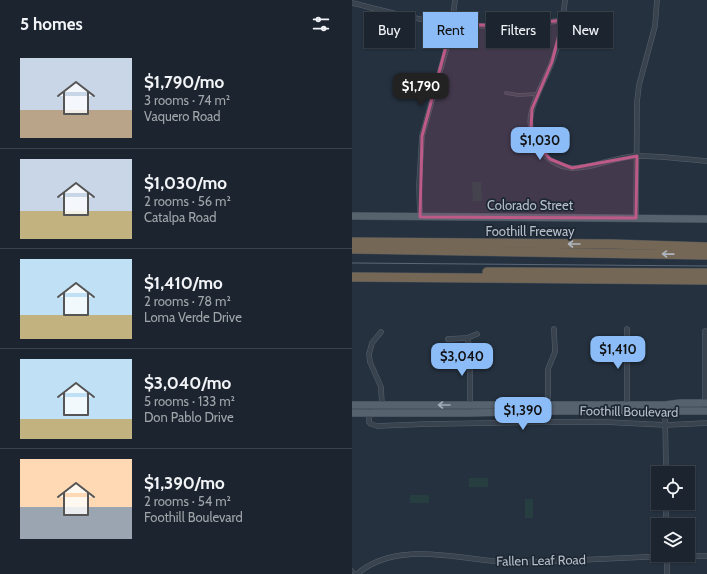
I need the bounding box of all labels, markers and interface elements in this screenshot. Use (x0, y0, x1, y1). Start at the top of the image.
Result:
chip: Buy (364, 12, 415, 48)
chip: Rent (423, 12, 478, 48)
chip: Filters (486, 12, 550, 48)
chip: New (558, 12, 613, 48)
icon: filters (310, 13, 332, 35)
text: 5 homes (20, 14, 83, 34)
text: $1,790/mo (144, 72, 224, 92)
pin: $1,790 (388, 73, 454, 107)
icon: home (52, 74, 100, 122)
text: $1,790 (402, 78, 440, 94)
text: 3 rooms · 74 m² (144, 92, 230, 108)
text: Vaquero Road (144, 108, 221, 124)
pin: $1,030 (507, 127, 573, 161)
text: $1,030 (520, 132, 560, 148)
text: $1,030/mo (144, 173, 227, 193)
icon: home (52, 175, 100, 223)
text: 2 rooms · 56 m² (144, 193, 231, 209)
street label: Colorado Street (487, 197, 574, 213)
text: Catalpa Road (144, 209, 216, 225)
street label: Foothill Freeway (485, 223, 575, 239)
one-way arrow (568, 240, 581, 248)
one-way arrow (662, 250, 675, 258)
text: $1,410/mo (144, 273, 223, 293)
icon: home (52, 275, 100, 323)
text: 2 rooms · 78 m² (144, 293, 231, 309)
text: Loma Verde Drive (144, 309, 242, 325)
pin: $1,410 (585, 336, 651, 370)
text: $1,410 (599, 341, 637, 357)
pin: $3,040 (429, 343, 495, 377)
text: $3,040 (440, 348, 484, 364)
text: $3,040/mo (144, 373, 231, 393)
icon: home (52, 375, 100, 423)
text: 5 rooms · 133 m² (144, 393, 235, 409)
pin: $1,390 (490, 397, 556, 431)
one-way arrow (438, 401, 451, 409)
text: $1,390 (504, 402, 542, 418)
street label: Foothill Boulevard (580, 402, 678, 420)
text: Don Pablo Drive (144, 409, 234, 425)
map controls (651, 466, 695, 562)
button: locate (651, 466, 695, 510)
text: $1,390/mo (144, 473, 225, 493)
icon: home (52, 475, 100, 523)
text: 2 rooms · 54 m² (144, 493, 231, 509)
text: Foothill Boulevard (144, 509, 243, 525)
button: layers (651, 518, 695, 562)
street label: Fallen Leaf Road (496, 551, 586, 569)

